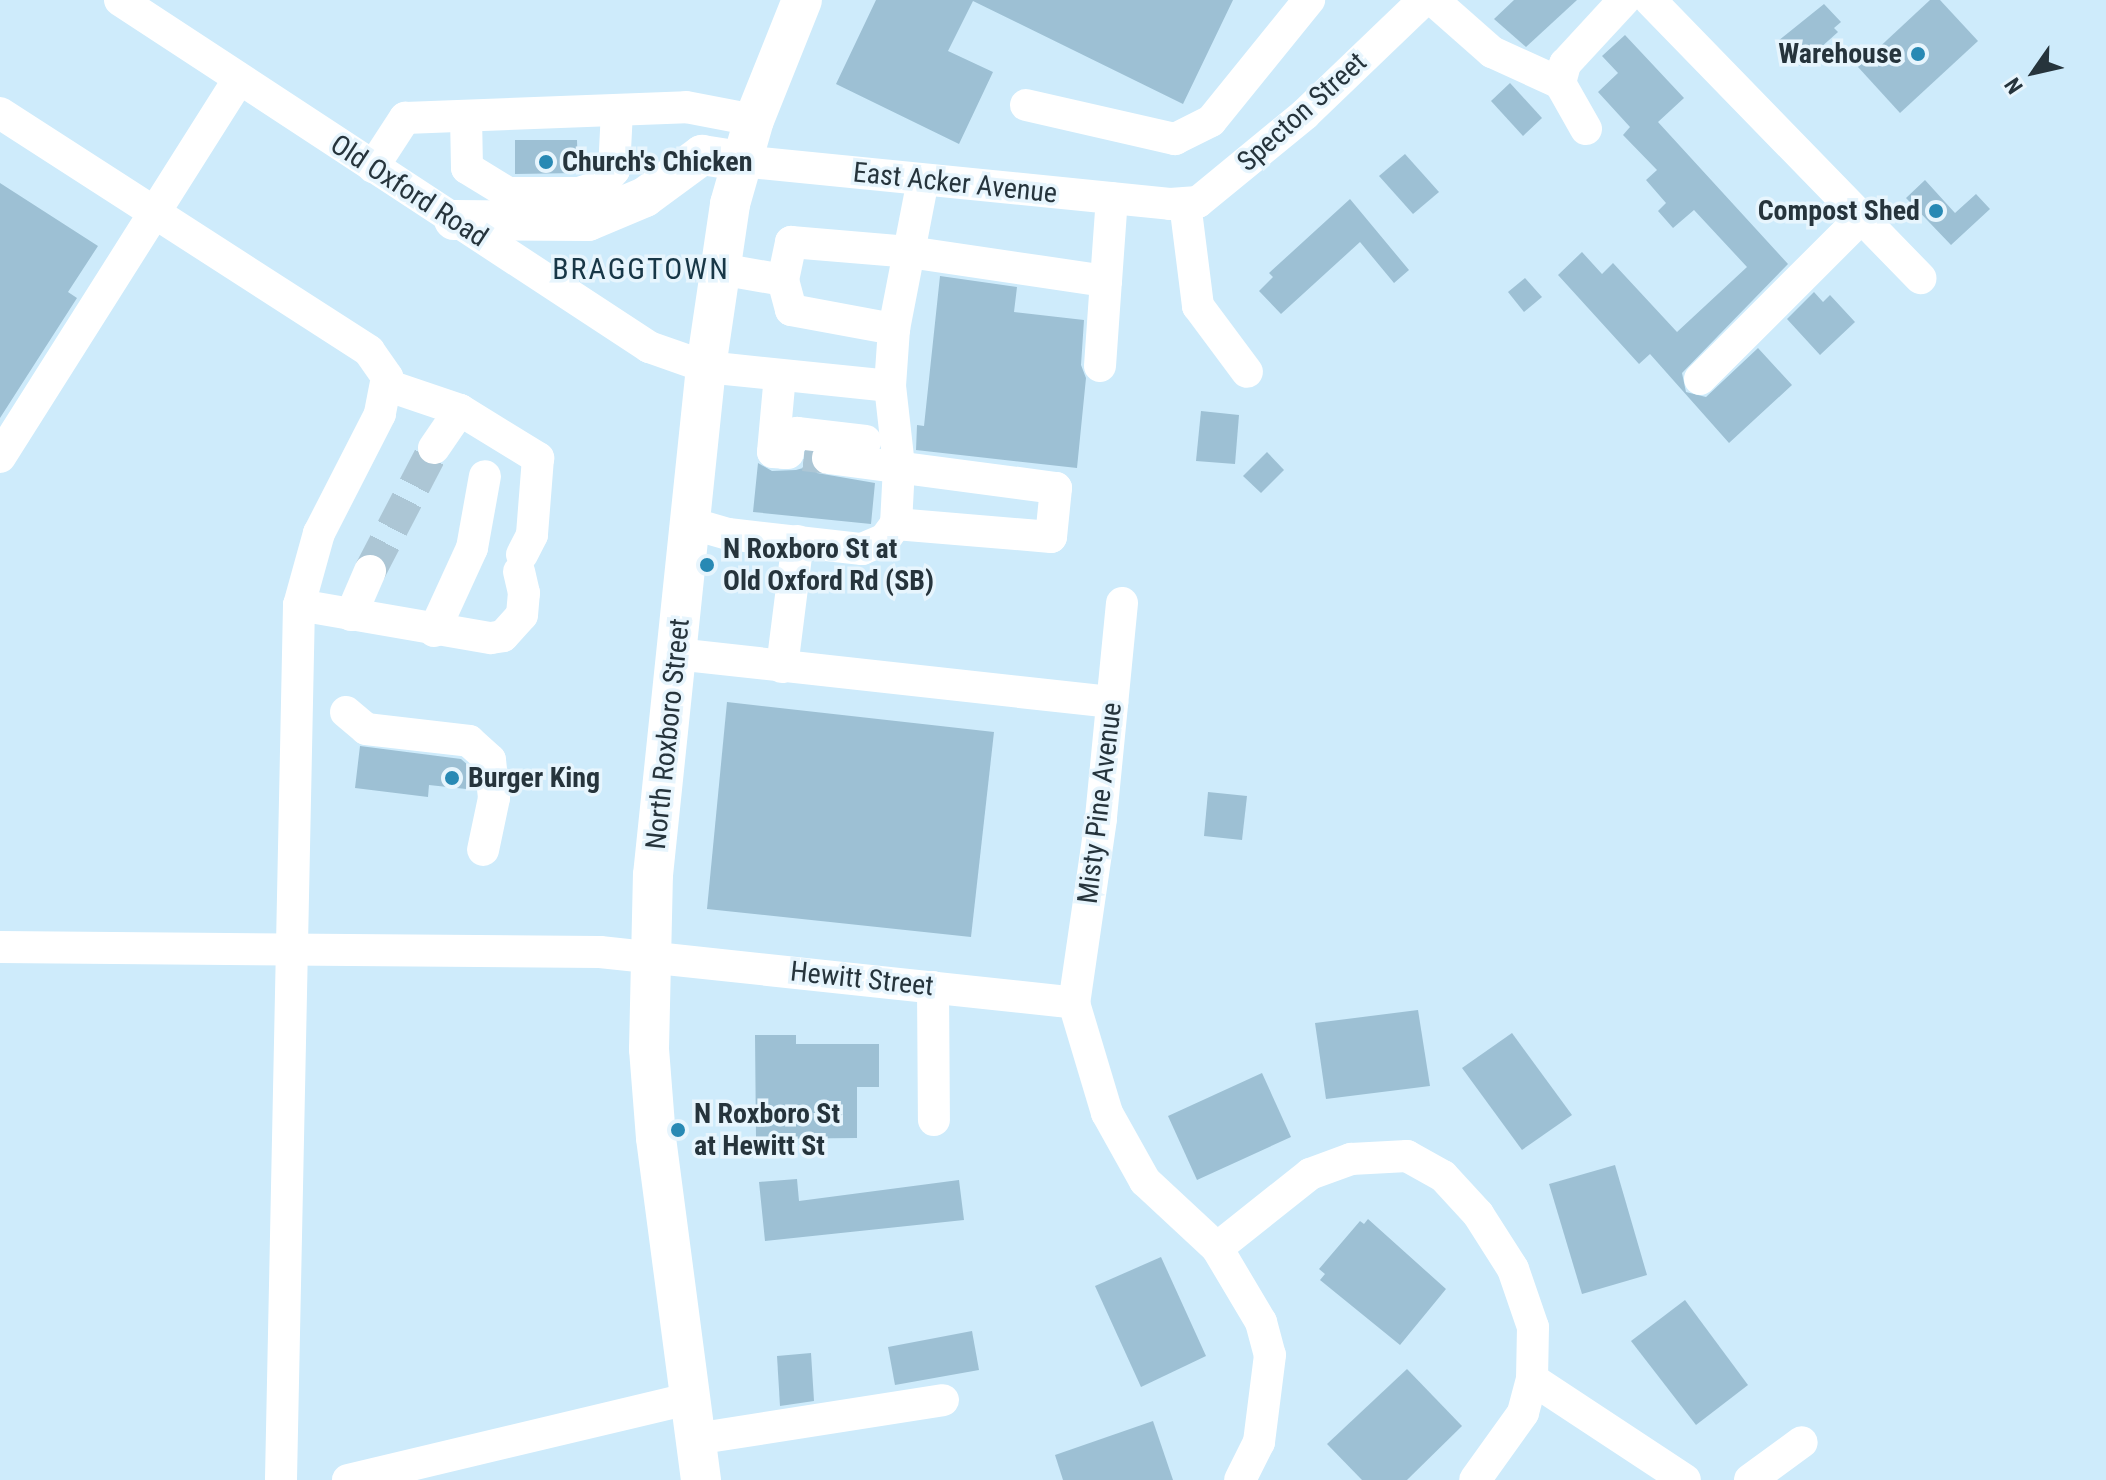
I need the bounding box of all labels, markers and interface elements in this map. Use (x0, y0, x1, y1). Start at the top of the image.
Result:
north arrow (1994, 32, 2074, 112)
place label: Warehouse (1778, 37, 1902, 71)
street label: Specton Street (1231, 45, 1373, 179)
marker: Warehouse (1909, 45, 1927, 63)
text: N (2000, 73, 2028, 98)
street label: Old Oxford Road (324, 128, 494, 254)
place label: Church's Chicken (562, 145, 752, 179)
marker: Church's Chicken (537, 153, 555, 171)
street label: East Acker Avenue (851, 156, 1059, 210)
place label: Compost Shed (1758, 194, 1920, 228)
marker: Compost Shed (1927, 202, 1945, 220)
district label: BRAGGTOWN (552, 251, 730, 287)
place label: N Roxboro St at Old Oxford Rd (SB) (723, 532, 934, 598)
marker: N Roxboro St at Old Oxford Rd (SB) (698, 556, 716, 574)
street label: North Roxboro Street (639, 617, 697, 851)
street label: Misty Pine Avenue (1071, 701, 1129, 905)
place label: Burger King (468, 761, 600, 795)
marker: Burger King (443, 769, 461, 787)
street label: Hewitt Street (789, 955, 935, 1003)
place label: N Roxboro St at Hewitt St (694, 1097, 840, 1163)
marker: N Roxboro St at Hewitt St (669, 1121, 687, 1139)

